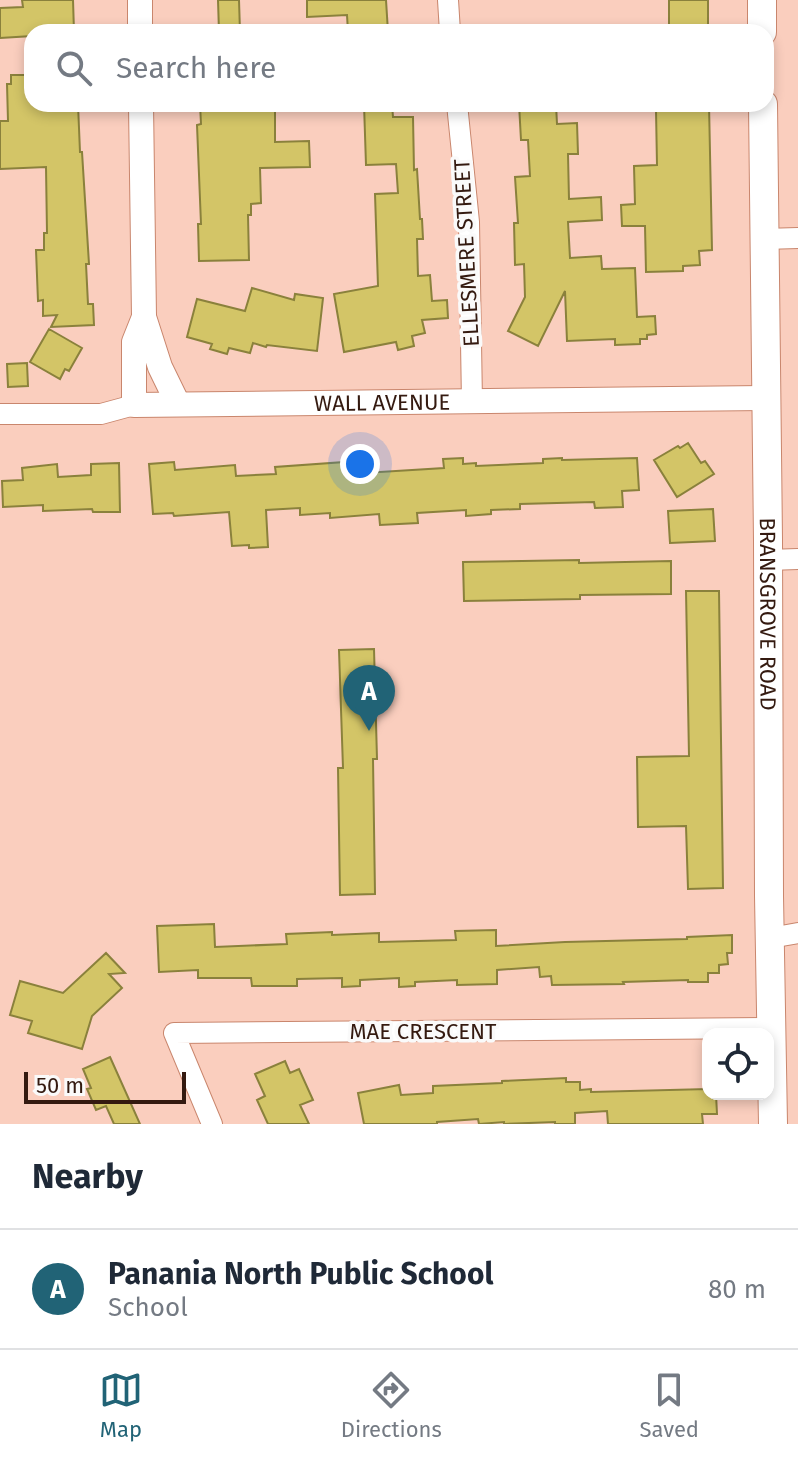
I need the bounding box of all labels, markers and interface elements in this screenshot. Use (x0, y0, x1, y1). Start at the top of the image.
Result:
search box (24, 24, 774, 112)
icon: search (52, 46, 96, 90)
text: Search here (116, 50, 276, 86)
street label: ELLESMERE STREET (448, 158, 485, 348)
street label: WALL AVENUE (314, 388, 450, 417)
your location (340, 444, 380, 484)
street label: BRANSGROVE ROAD (754, 517, 781, 711)
pin: A (343, 665, 395, 731)
street label: MAE CRESCENT (350, 1018, 497, 1045)
map controls (702, 1028, 774, 1100)
button: locate (702, 1028, 774, 1100)
scale bar (24, 1068, 186, 1104)
text: 50 m (36, 1072, 84, 1099)
text: Nearby (32, 1156, 143, 1197)
text: Panania North Public School (108, 1256, 493, 1292)
text: A (50, 1274, 66, 1305)
text: 80 m (708, 1274, 766, 1305)
text: School (108, 1292, 188, 1323)
tab: Map (99, 1368, 143, 1443)
tab: Directions (341, 1368, 442, 1443)
tab: Saved (640, 1368, 699, 1443)

